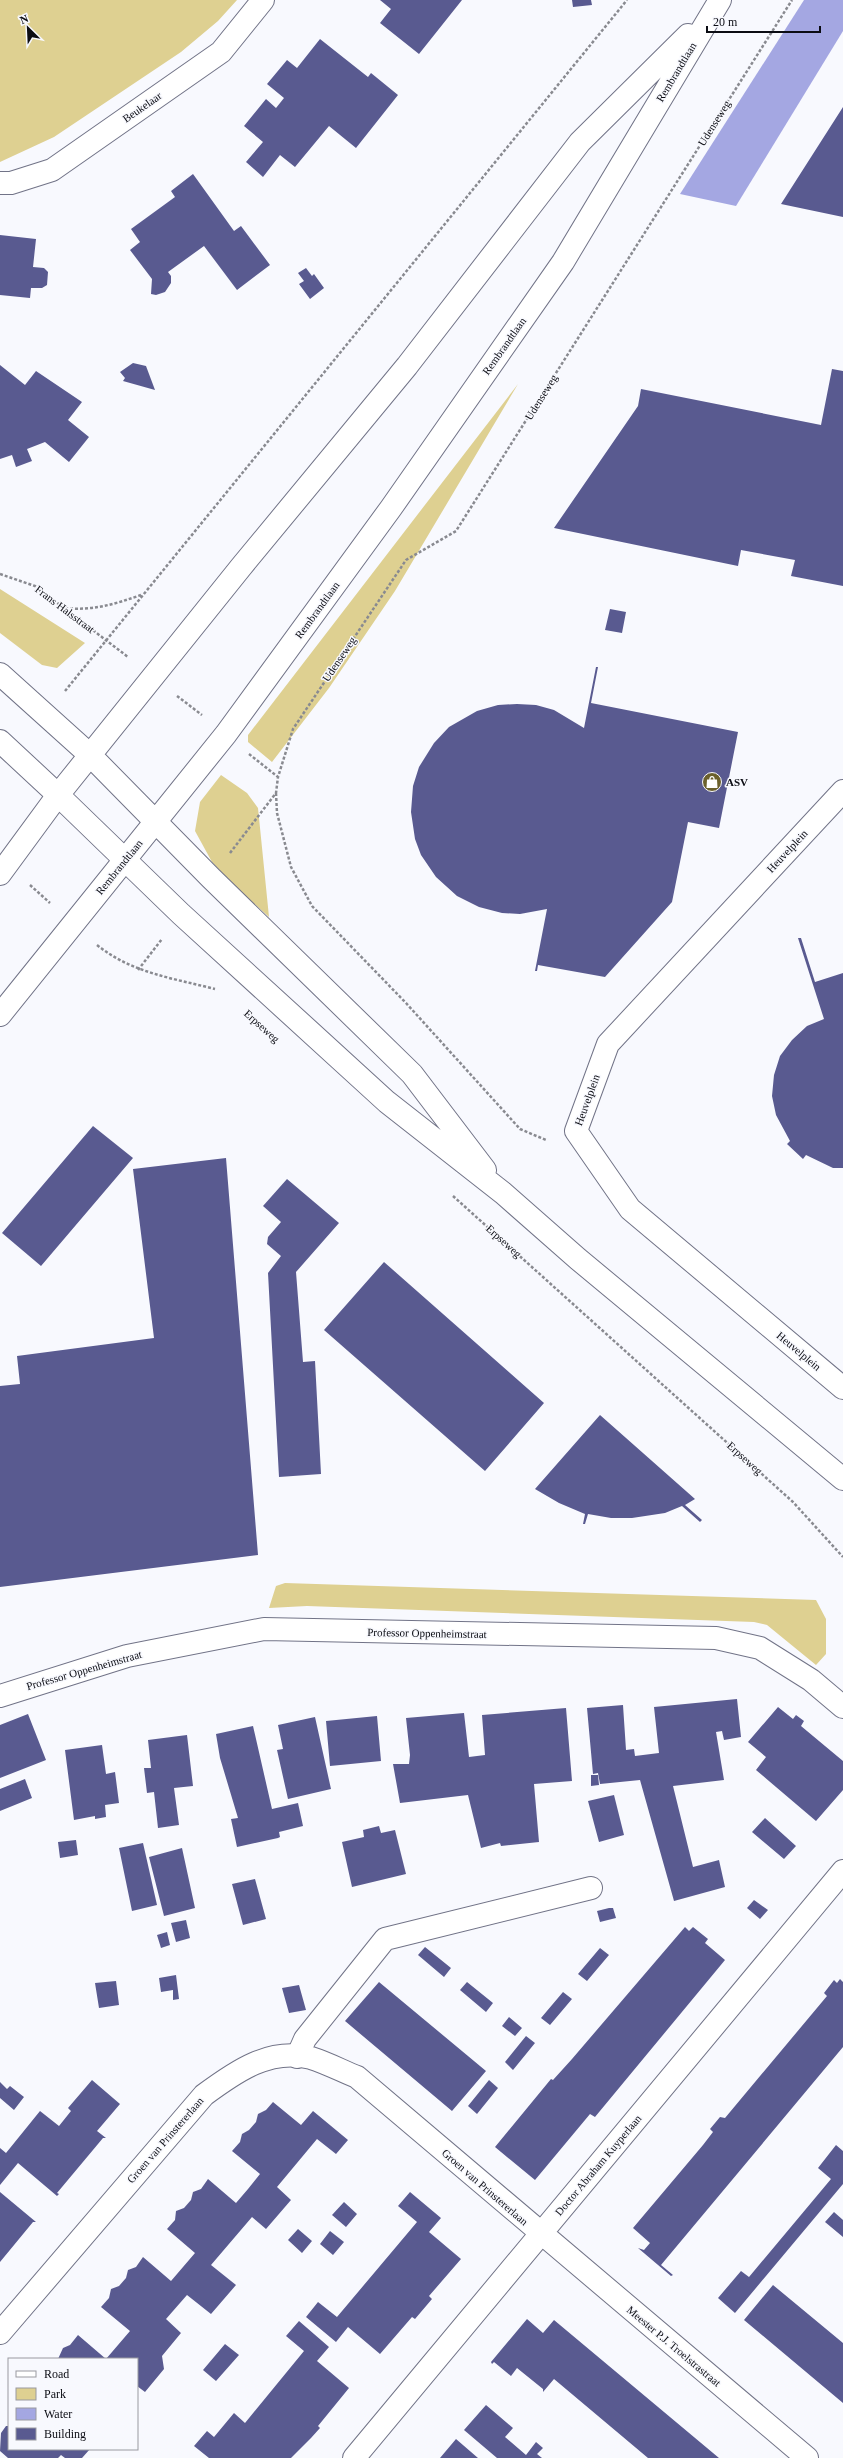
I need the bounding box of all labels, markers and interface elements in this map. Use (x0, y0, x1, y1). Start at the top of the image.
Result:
north arrow (8, 8, 48, 48)
scale bar (707, 8, 820, 34)
text: N (18, 12, 30, 26)
text: 20 m (713, 15, 738, 29)
street label: Rembrandtlaan (654, 40, 699, 104)
street label: Beukelaar (120, 89, 164, 125)
street label: Udenseweg (695, 98, 733, 148)
street label: Rembrandtlaan (480, 315, 528, 377)
street label: Udenseweg (522, 372, 560, 422)
street label: Rembrandtlaan (292, 579, 342, 641)
street label: Frans Halsstraat (33, 583, 97, 635)
street label: Udenseweg (320, 634, 359, 684)
shop icon: ASV (701, 771, 723, 793)
place label: ASV (726, 776, 748, 788)
street label: Heuvelplein (764, 827, 810, 875)
street label: Rembrandtlaan (93, 837, 145, 897)
street label: Erpseweg (242, 1007, 283, 1045)
street label: Heuvelplein (572, 1072, 602, 1127)
street label: Erpseweg (484, 1222, 525, 1260)
street label: Heuvelplein (775, 1329, 824, 1373)
street label: Erpseweg (725, 1439, 766, 1477)
street label: Professor Oppenheimstraat (367, 1626, 487, 1640)
street label: Professor Oppenheimstraat (25, 1648, 143, 1692)
street label: Groen van Prinstererlaan (124, 2094, 206, 2185)
street label: Doctor Abraham Kuyperlaan (552, 2112, 644, 2218)
street label: Groen van Prinstererlaan (440, 2146, 531, 2228)
street label: Meester P.J. Troelstrastraat (625, 2303, 723, 2389)
legend (8, 2358, 138, 2450)
text: Road (44, 2367, 69, 2381)
text: Park (44, 2387, 66, 2401)
text: Water (44, 2407, 72, 2421)
text: Building (44, 2427, 86, 2441)

